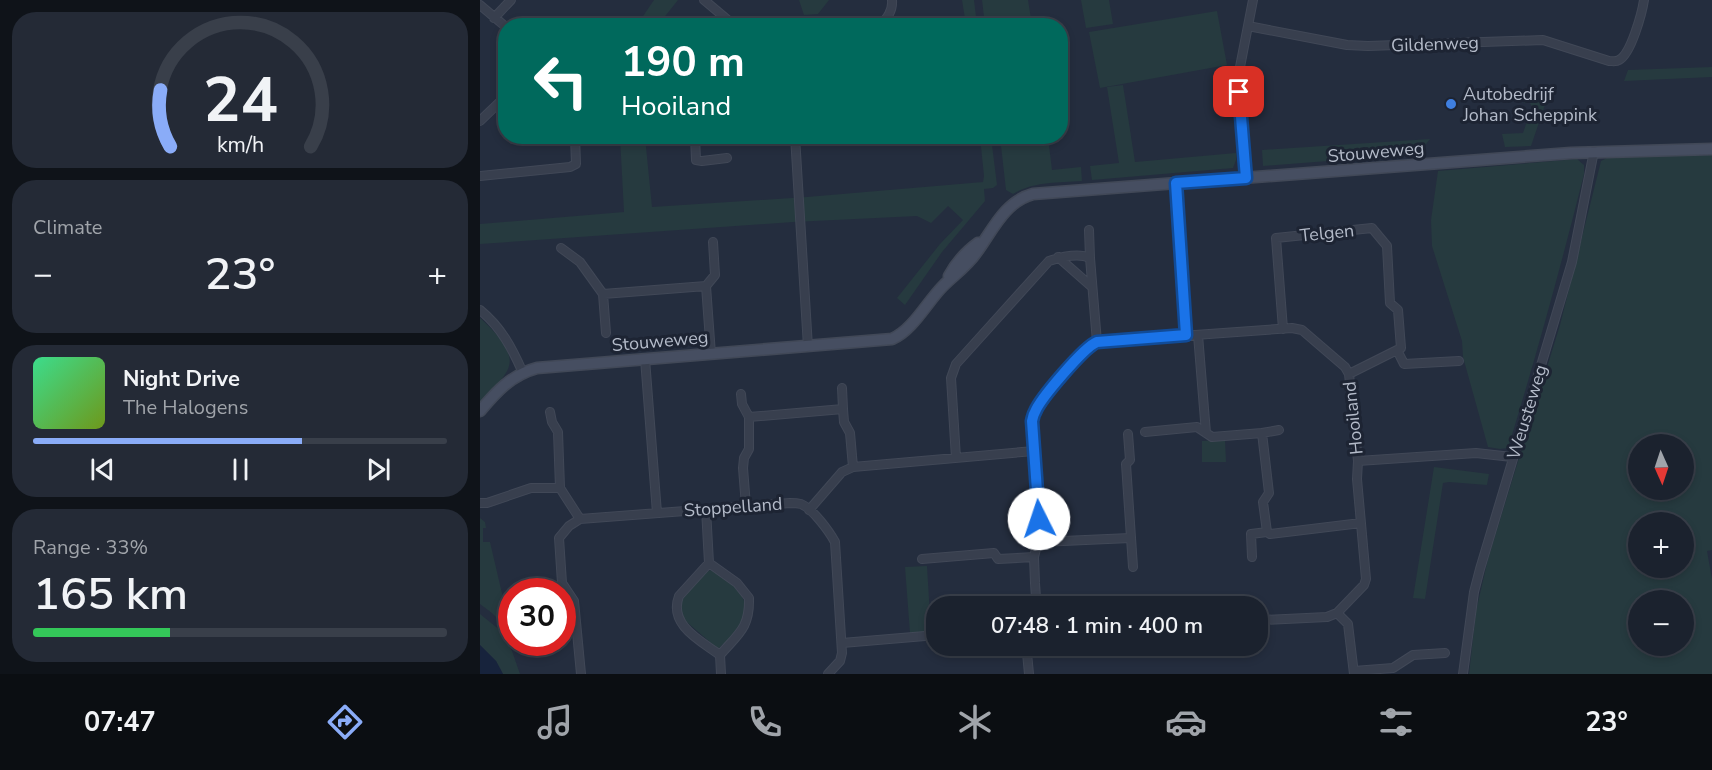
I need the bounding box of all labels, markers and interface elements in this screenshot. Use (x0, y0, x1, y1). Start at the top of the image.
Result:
street label: Gildenweg (1391, 30, 1479, 58)
text: 190 m (621, 34, 745, 91)
icon: left (522, 42, 600, 120)
text: 24 (203, 58, 277, 143)
pin (1213, 66, 1264, 117)
icon: arrive (1222, 75, 1255, 108)
place label: Autobedrijf Johan Scheppink (1462, 82, 1598, 127)
text: Hooiland (621, 88, 731, 125)
marker: Autobedrijf Johan Scheppink (1444, 97, 1458, 111)
text: km/h (216, 130, 264, 160)
street label: Stouweweg (1327, 136, 1425, 168)
text: Climate (33, 214, 102, 241)
street label: Telgen (1299, 218, 1355, 248)
text: 23° (205, 244, 275, 305)
text: − (33, 252, 53, 297)
text: + (427, 252, 447, 297)
street label: Stouweweg (611, 325, 709, 357)
street label: Weusteweg (1501, 362, 1553, 462)
text: Night Drive (123, 364, 240, 394)
street label: Hooiland (1337, 380, 1369, 456)
text: The Halogens (123, 394, 248, 421)
north arrow (1628, 434, 1694, 500)
map controls (1628, 434, 1694, 656)
icon: previous (86, 453, 119, 486)
icon: pause (224, 453, 257, 486)
icon: next (362, 453, 395, 486)
position arrow (1007, 487, 1071, 551)
street label: Stoppelland (683, 492, 783, 522)
button: + (1628, 512, 1694, 578)
text: Range · 33% (33, 534, 148, 561)
text: 165 km (33, 564, 188, 625)
speed limit sign: 30 (498, 578, 576, 656)
button: − (1628, 590, 1694, 656)
text: 07:48 · 1 min · 400 m (991, 611, 1203, 641)
icon: directions (324, 701, 366, 743)
icon: music (534, 701, 576, 743)
icon: phone (744, 701, 786, 743)
icon: climate (954, 701, 996, 743)
icon: car (1165, 701, 1207, 743)
icon: filters (1375, 701, 1417, 743)
text: 07:47 (84, 704, 156, 741)
text: 23° (1585, 704, 1628, 741)

